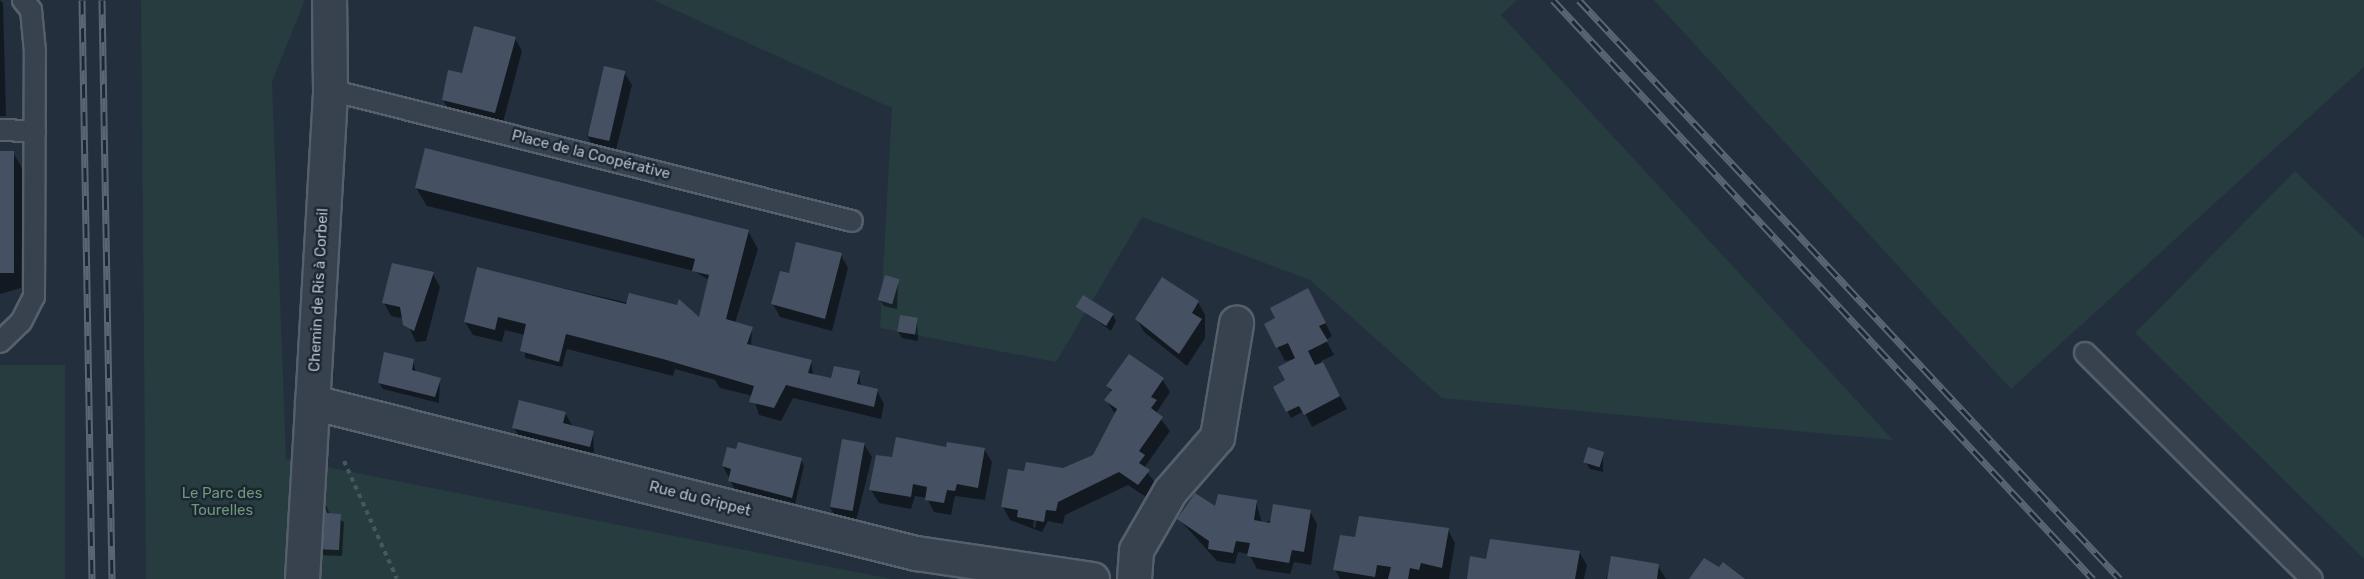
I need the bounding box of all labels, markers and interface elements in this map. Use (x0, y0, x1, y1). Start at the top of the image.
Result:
street label: Place de la Coopérative (510, 127, 672, 183)
street label: Chemin de Ris à Corbeil (306, 208, 332, 372)
street label: Rue du Grippet (647, 478, 753, 520)
park label: Le Parc des Tourelles (182, 484, 262, 519)

